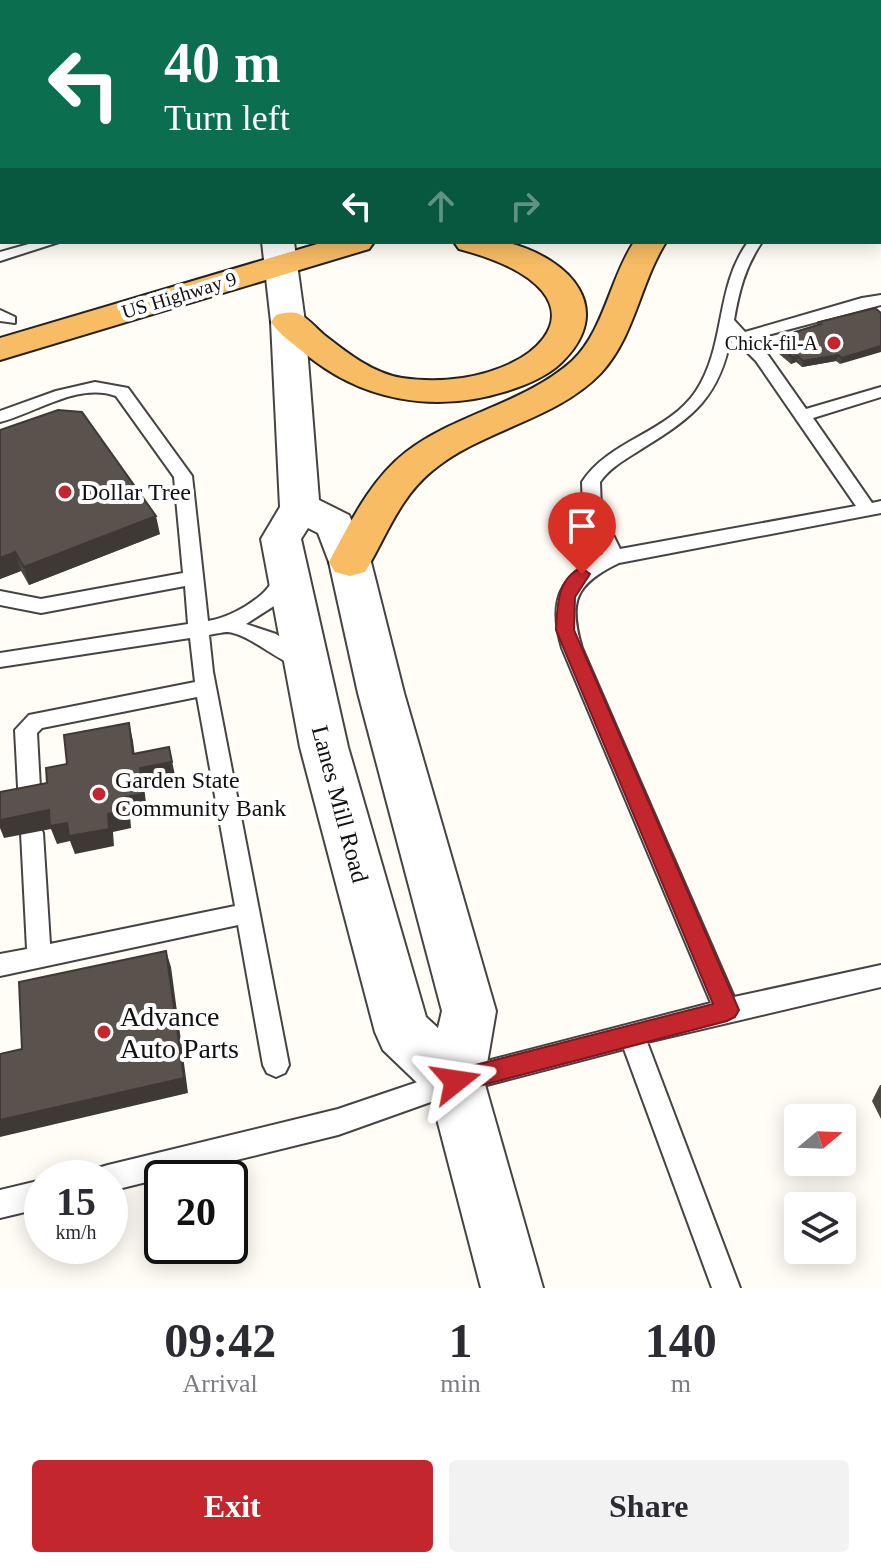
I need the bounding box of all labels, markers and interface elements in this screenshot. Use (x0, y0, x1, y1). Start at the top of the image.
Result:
icon: left (32, 32, 136, 136)
text: 40 m (164, 32, 281, 94)
text: Turn left (164, 98, 290, 138)
icon: left (335, 184, 379, 228)
icon: ahead (419, 184, 463, 228)
icon: right (503, 184, 547, 228)
street label: US Highway 9 (119, 267, 239, 324)
place label: Chick-fil-A (725, 332, 819, 354)
marker: Chick-fil-A (825, 334, 843, 352)
place label: Dollar Tree (81, 479, 191, 505)
marker: Dollar Tree (56, 483, 74, 501)
pin (548, 492, 616, 574)
icon: arrive (560, 504, 604, 548)
street label: Lanes Mill Road (307, 723, 373, 885)
place label: Garden State Community Bank (115, 767, 286, 821)
marker: Garden State Community Bank (90, 785, 108, 803)
place label: Advance Auto Parts (120, 1001, 239, 1064)
marker: Advance Auto Parts (95, 1023, 113, 1041)
position arrow (414, 1039, 498, 1123)
north arrow (784, 1104, 856, 1176)
map controls (784, 1104, 856, 1264)
speed limit sign: 20 (144, 1160, 248, 1264)
text: 15 (56, 1179, 96, 1224)
button: layers (784, 1192, 856, 1264)
text: km/h (55, 1221, 97, 1243)
text: 09:42 (164, 1314, 276, 1367)
text: 1 (448, 1314, 472, 1367)
text: 140 (645, 1314, 717, 1367)
text: Arrival (183, 1369, 258, 1398)
text: min (440, 1369, 481, 1398)
text: m (671, 1369, 691, 1398)
button: Exit (32, 1460, 433, 1552)
button: Share (449, 1460, 849, 1552)

